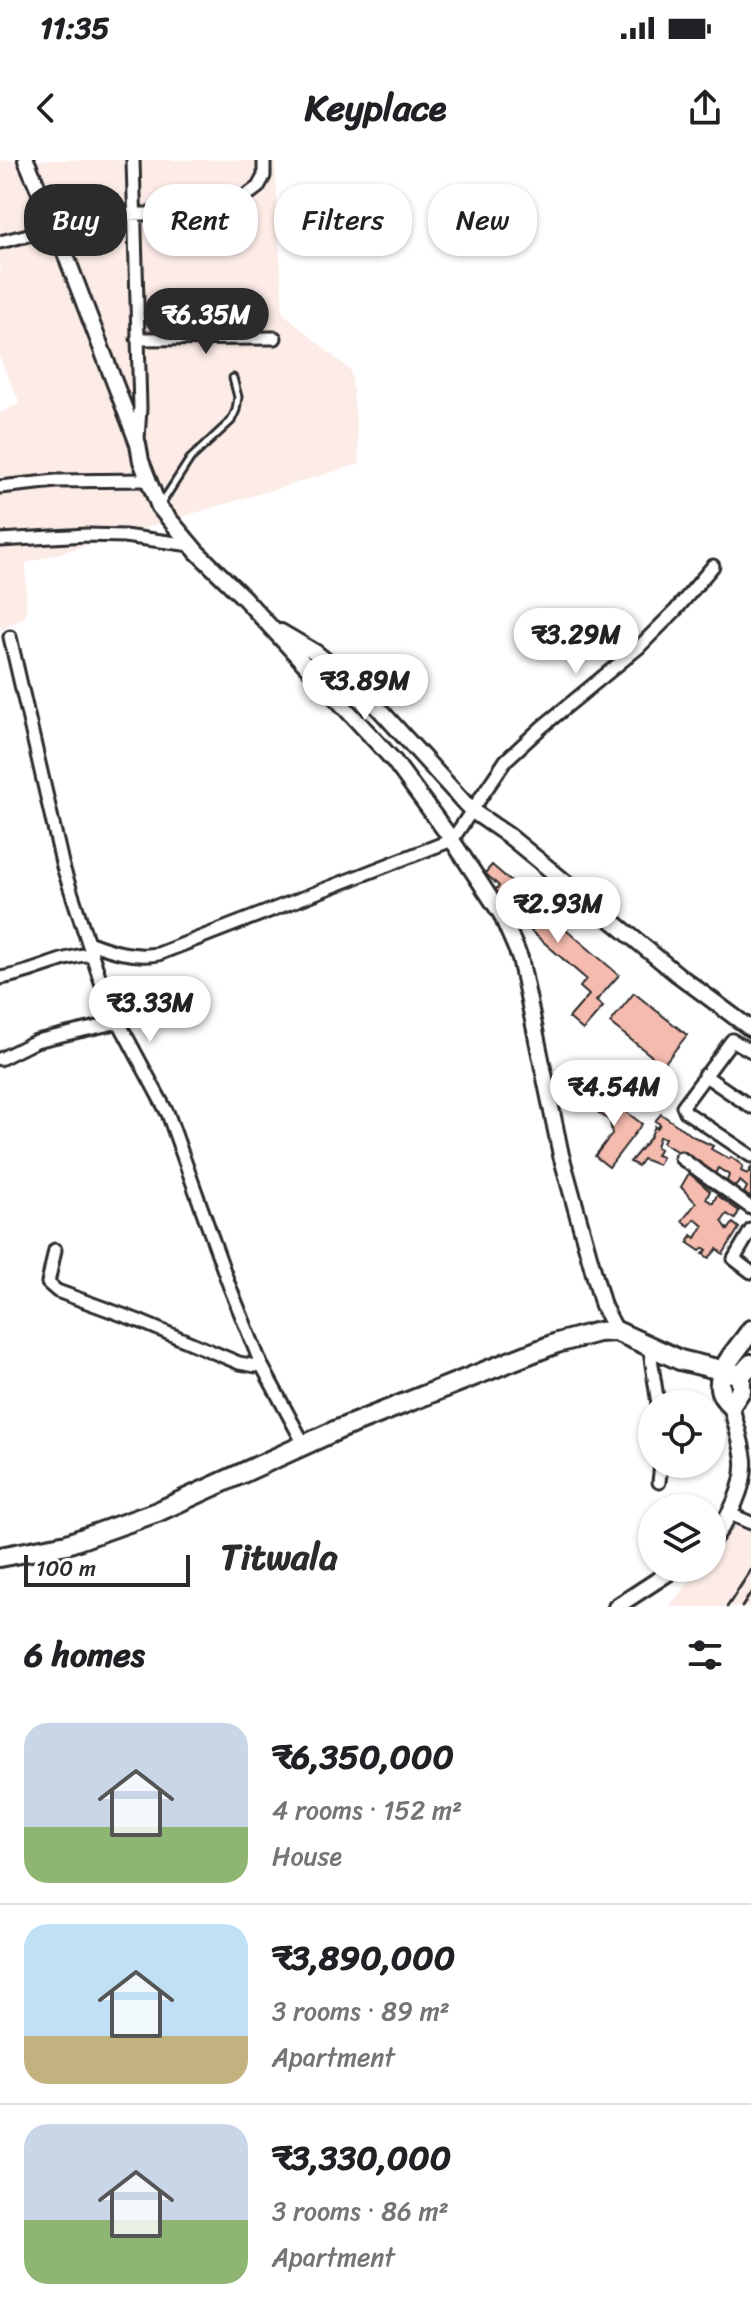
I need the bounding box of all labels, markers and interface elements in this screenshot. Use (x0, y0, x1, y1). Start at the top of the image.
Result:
text: 11:35 (40, 1, 110, 55)
text: Keyplace (305, 76, 446, 140)
icon: back (24, 86, 68, 130)
icon: share (683, 86, 727, 130)
chip: Buy (24, 184, 127, 256)
chip: Rent (143, 184, 258, 256)
chip: Filters (274, 184, 412, 256)
chip: New (428, 184, 537, 256)
pin: ₹6.35M (141, 288, 271, 356)
text: ₹6.35M (162, 291, 250, 337)
pin: ₹3.29M (511, 608, 641, 676)
text: ₹3.29M (532, 611, 620, 657)
pin: ₹3.89M (300, 654, 430, 722)
text: ₹3.89M (320, 657, 410, 703)
pin: ₹2.93M (493, 877, 623, 945)
text: ₹2.93M (514, 880, 602, 926)
pin: ₹3.33M (85, 976, 215, 1044)
text: ₹3.33M (107, 979, 193, 1025)
pin: ₹4.54M (549, 1060, 679, 1128)
text: ₹4.54M (568, 1063, 660, 1109)
map controls (638, 1390, 726, 1582)
button: locate (638, 1390, 726, 1478)
button: layers (638, 1494, 726, 1582)
district label: Titwala (221, 1525, 338, 1589)
text: 100 m (36, 1549, 96, 1588)
scale bar (24, 1551, 190, 1587)
text: 6 homes (24, 1625, 145, 1685)
icon: filters (683, 1633, 727, 1677)
text: ₹6,350,000 (272, 1727, 454, 1787)
icon: home (88, 1755, 184, 1851)
text: 4 rooms · 152 m² (272, 1787, 462, 1833)
text: House (272, 1833, 342, 1879)
text: ₹3,890,000 (272, 1928, 455, 1988)
icon: home (88, 1956, 184, 2052)
text: 3 rooms · 89 m² (272, 1988, 450, 2034)
text: Apartment (272, 2034, 395, 2080)
text: ₹3,330,000 (272, 2128, 451, 2188)
icon: home (88, 2156, 184, 2252)
text: 3 rooms · 86 m² (272, 2188, 449, 2234)
text: Apartment (272, 2234, 395, 2280)

